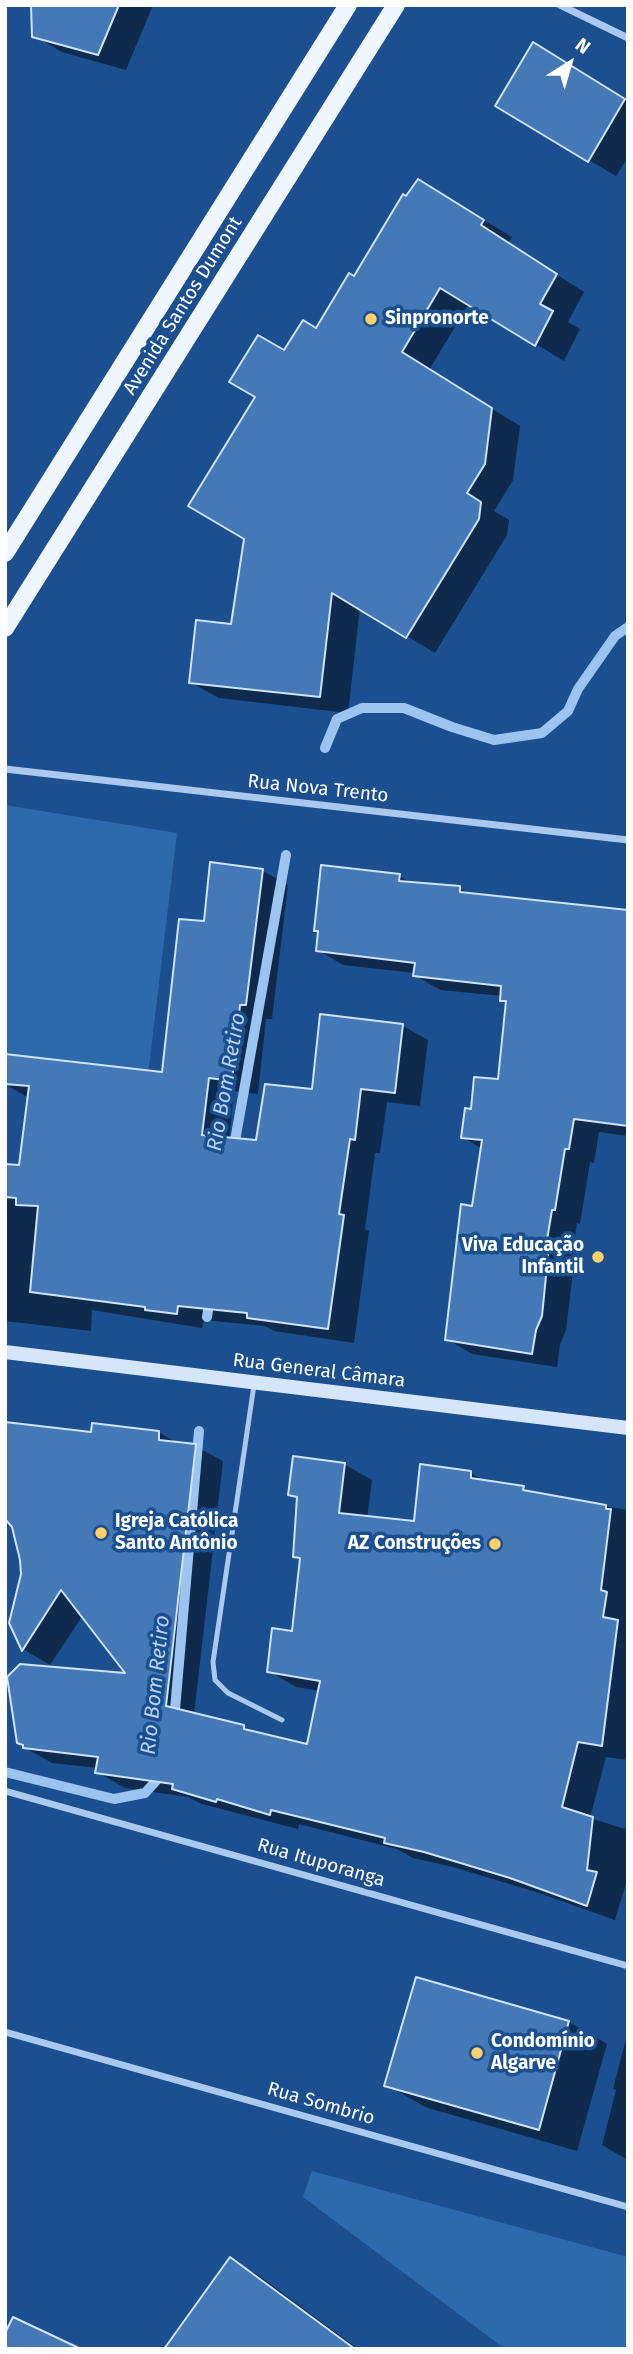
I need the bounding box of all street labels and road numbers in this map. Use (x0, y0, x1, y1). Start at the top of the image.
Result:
street label: Avenida Santos Dumont (119, 213, 247, 399)
street label: Rua Nova Trento (246, 770, 390, 808)
street label: Rua General Câmara (231, 1349, 407, 1393)
street label: Rua Ituporanga (255, 1834, 387, 1892)
street label: Rua Sombrio (265, 2078, 377, 2130)

